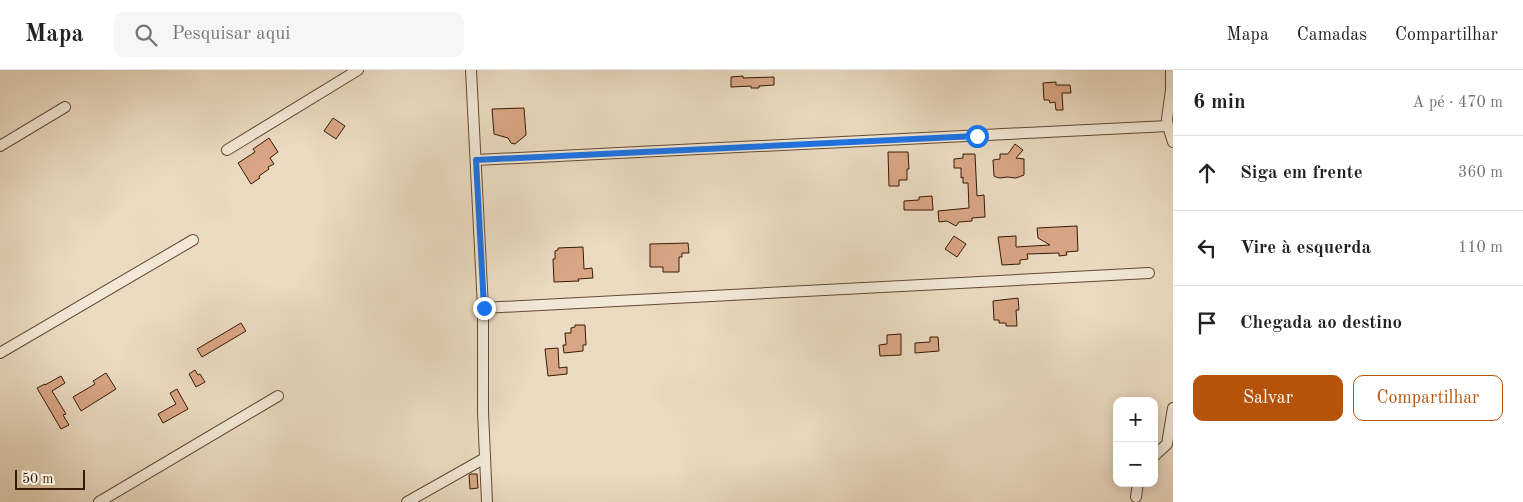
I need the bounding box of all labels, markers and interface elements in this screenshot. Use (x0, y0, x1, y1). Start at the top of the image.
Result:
search box (114, 12, 464, 57)
icon: search (132, 21, 160, 49)
text: Mapa (25, 23, 84, 47)
text: Pesquisar aqui (172, 25, 291, 44)
text: Mapa (1227, 26, 1269, 44)
text: Camadas (1297, 26, 1367, 44)
text: Compartilhar (1395, 26, 1498, 44)
text: 6 min (1193, 92, 1246, 113)
text: A pé · 470 m (1412, 95, 1503, 111)
route start (966, 125, 989, 148)
icon: ahead (1193, 159, 1221, 187)
text: Siga em frente (1240, 164, 1363, 183)
text: 360 m (1458, 165, 1503, 181)
icon: left (1193, 234, 1221, 262)
text: Vire à esquerda (1240, 239, 1371, 258)
text: 110 m (1458, 240, 1503, 256)
route end (473, 297, 496, 320)
icon: arrive (1193, 309, 1221, 337)
text: Chegada ao destino (1240, 314, 1402, 333)
button: Salvar (1193, 375, 1343, 421)
button: Compartilhar (1353, 375, 1503, 421)
map controls (1113, 397, 1158, 487)
button: + (1113, 397, 1158, 442)
button: − (1113, 442, 1158, 487)
scale bar (15, 467, 85, 490)
text: 50 m (22, 472, 53, 486)

